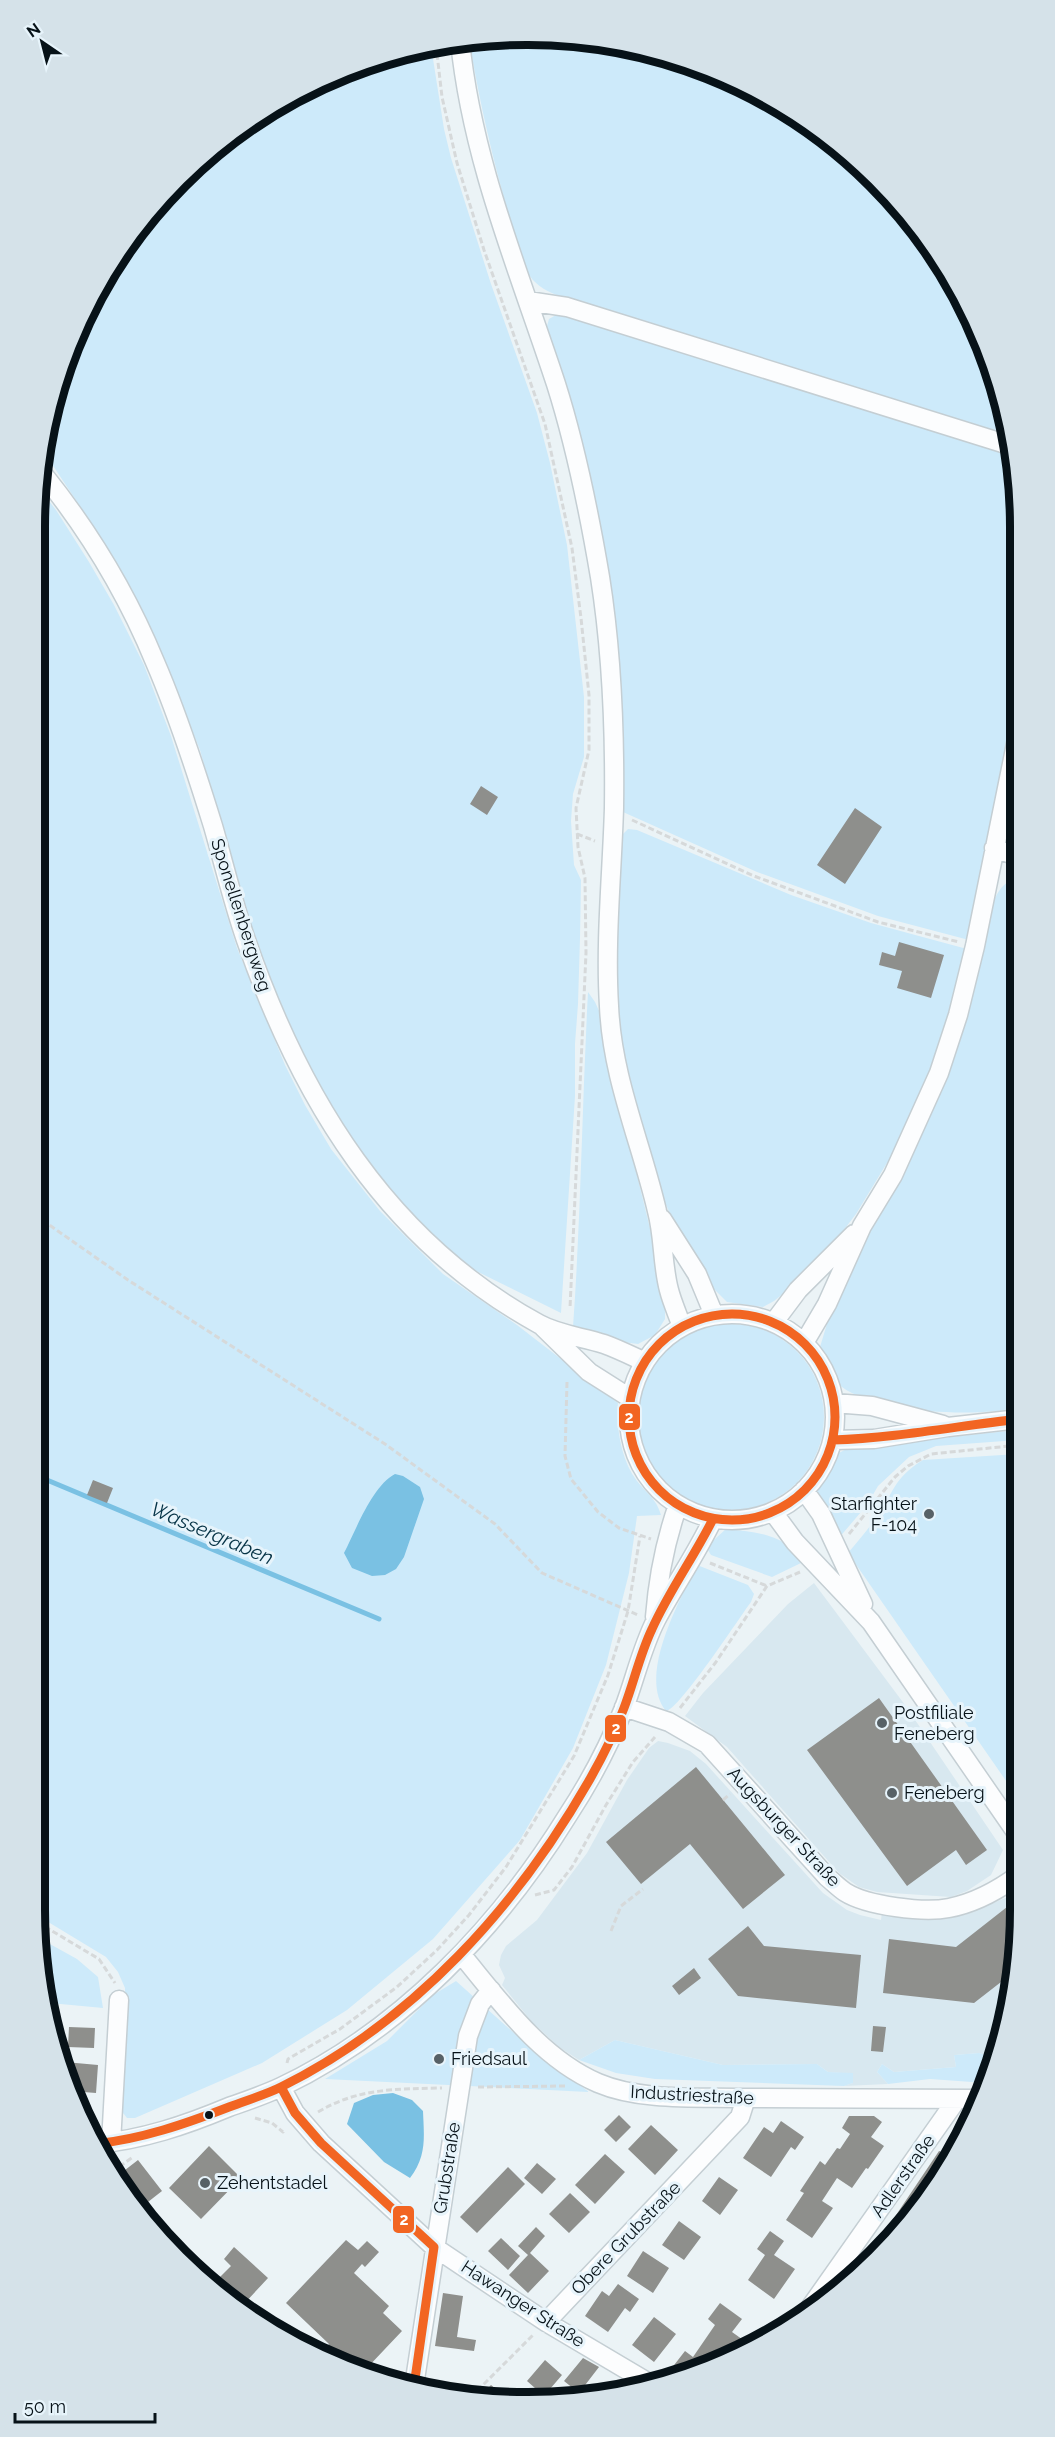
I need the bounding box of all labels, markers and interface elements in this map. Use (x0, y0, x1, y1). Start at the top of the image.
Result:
north arrow (12, 12, 72, 72)
text: N (23, 19, 44, 41)
street label: Sponellenbergweg (207, 836, 276, 994)
line badge: 2 (618, 1403, 641, 1431)
text: 2 (624, 1408, 634, 1427)
place label: Starfighter F-104 (831, 1493, 918, 1535)
water label: Wassergraben (147, 1496, 277, 1570)
marker: Starfighter F-104 (922, 1507, 936, 1521)
place label: Postfiliale Feneberg (894, 1702, 975, 1744)
line badge: 2 (604, 1714, 627, 1743)
marker: Postfiliale Feneberg (875, 1716, 889, 1730)
text: 2 (611, 1719, 621, 1738)
street label: Augsburger Straße (724, 1762, 845, 1891)
place label: Feneberg (904, 1782, 985, 1803)
marker: Feneberg (885, 1786, 899, 1800)
place label: Friedsaul (451, 2048, 527, 2069)
marker: Friedsaul (432, 2052, 446, 2066)
street label: Industriestraße (630, 2081, 755, 2108)
unlabelled marker (203, 2109, 215, 2121)
street label: Grubstraße (429, 2120, 464, 2215)
street label: Adlerstraße (866, 2130, 939, 2221)
place label: Zehentstadel (217, 2172, 327, 2193)
marker: Zehentstadel (198, 2176, 212, 2190)
street label: Obere Grubstraße (566, 2177, 685, 2298)
line badge: 2 (392, 2205, 415, 2234)
text: 2 (399, 2210, 409, 2229)
street label: Hawanger Straße (458, 2256, 589, 2352)
scale bar (15, 2386, 154, 2424)
text: 50 m (24, 2396, 66, 2417)

